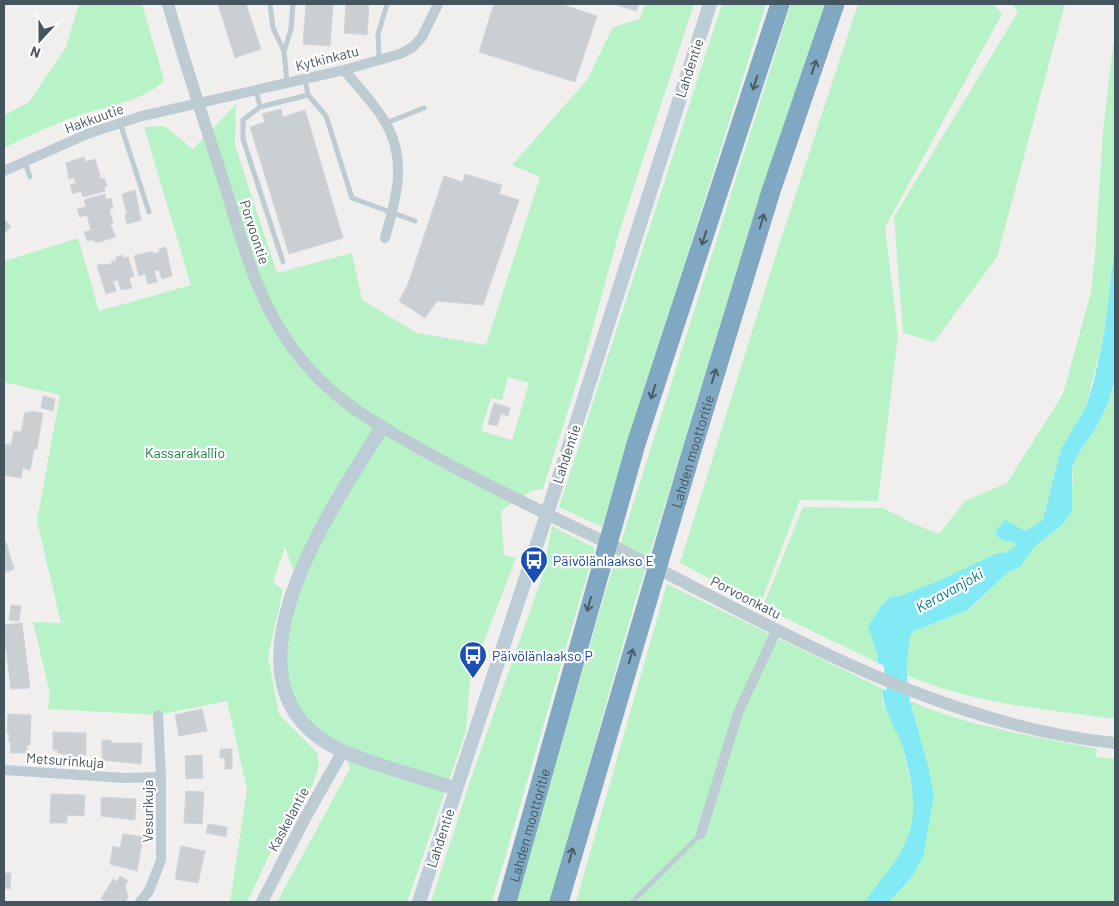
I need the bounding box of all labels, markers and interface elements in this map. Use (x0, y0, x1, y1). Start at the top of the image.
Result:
north arrow (15, 15, 65, 65)
street label: Lahdentie (671, 36, 707, 100)
street label: Kytkinkatu (294, 42, 360, 74)
text: N (28, 43, 43, 62)
one-way arrow (809, 59, 819, 75)
one-way arrow (749, 75, 759, 91)
street label: Hakkuutie (62, 99, 126, 137)
street label: Porvoontie (237, 198, 273, 266)
one-way arrow (758, 213, 768, 229)
one-way arrow (699, 230, 708, 245)
one-way arrow (710, 369, 720, 385)
one-way arrow (648, 384, 657, 399)
street label: Lahden moottoritie (667, 393, 717, 510)
street label: Lahdentie (548, 422, 584, 486)
park label: Kassarakallio (145, 444, 225, 461)
bus stop icon: Päivölänlaakso E (519, 545, 549, 584)
place label: Päivölänlaakso E (553, 552, 654, 569)
water label: Keravanjoki (912, 564, 986, 616)
street label: Porvoonkatu (708, 572, 784, 622)
one-way arrow (584, 595, 594, 611)
bus stop icon: Päivölänlaakso P (458, 640, 488, 679)
place label: Päivölänlaakso P (492, 647, 593, 664)
one-way arrow (627, 648, 637, 664)
street label: Metsurinkuja (25, 749, 105, 771)
street label: Lahden moottoritie (505, 766, 553, 884)
street label: Vesurikuja (139, 780, 156, 842)
street label: Kaskelantie (264, 784, 312, 854)
street label: Lahdentie (422, 806, 458, 870)
one-way arrow (567, 848, 577, 864)

